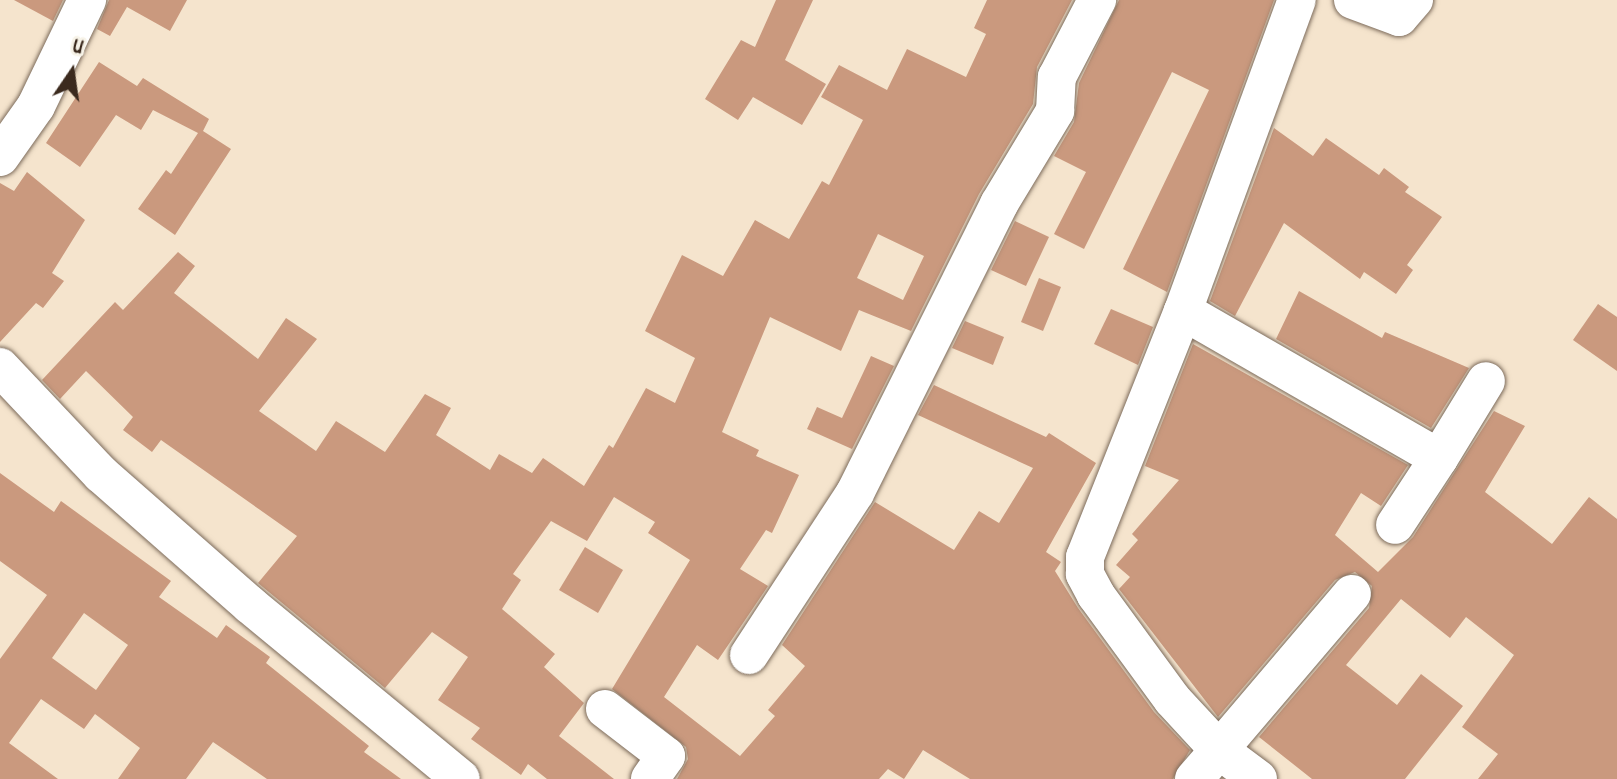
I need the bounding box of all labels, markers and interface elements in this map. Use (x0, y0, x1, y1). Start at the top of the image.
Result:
north arrow (32, 32, 112, 112)
text: U (69, 32, 86, 64)

